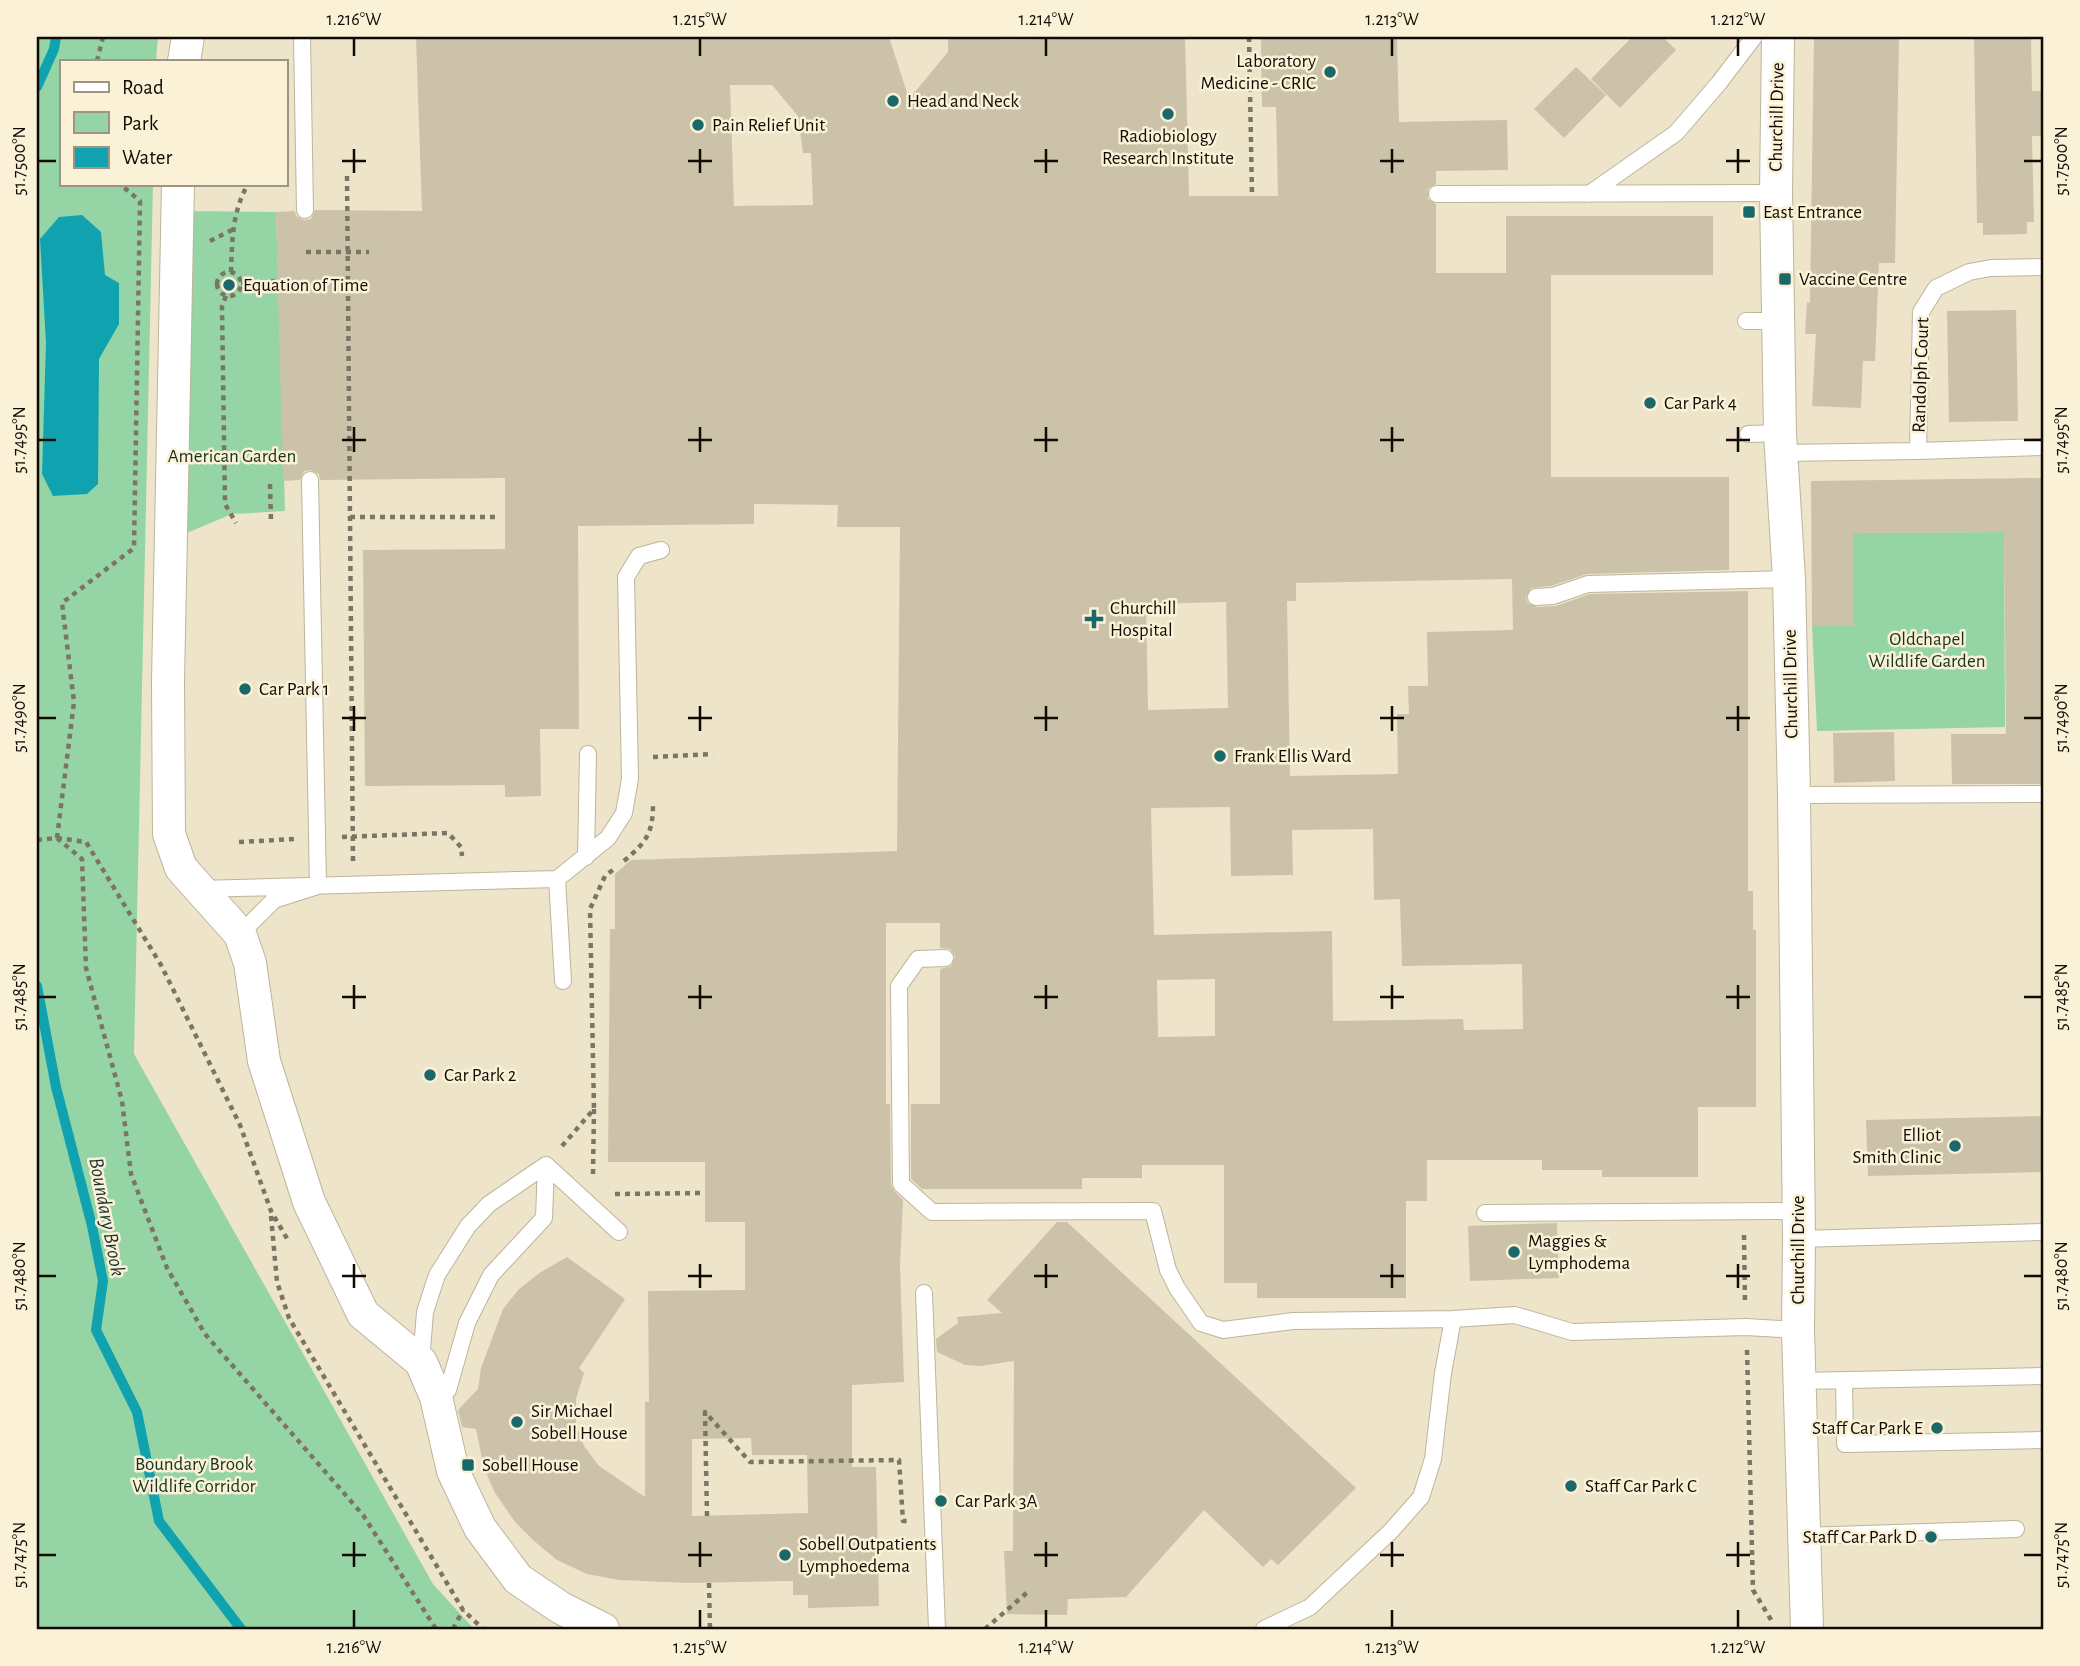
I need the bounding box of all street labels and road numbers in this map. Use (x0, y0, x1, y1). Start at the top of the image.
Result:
street label: Churchill Drive (1767, 62, 1787, 172)
street label: Randolph Court (1909, 317, 1933, 433)
street label: Churchill Drive (1781, 629, 1801, 739)
street label: Churchill Drive (1789, 1195, 1808, 1305)

